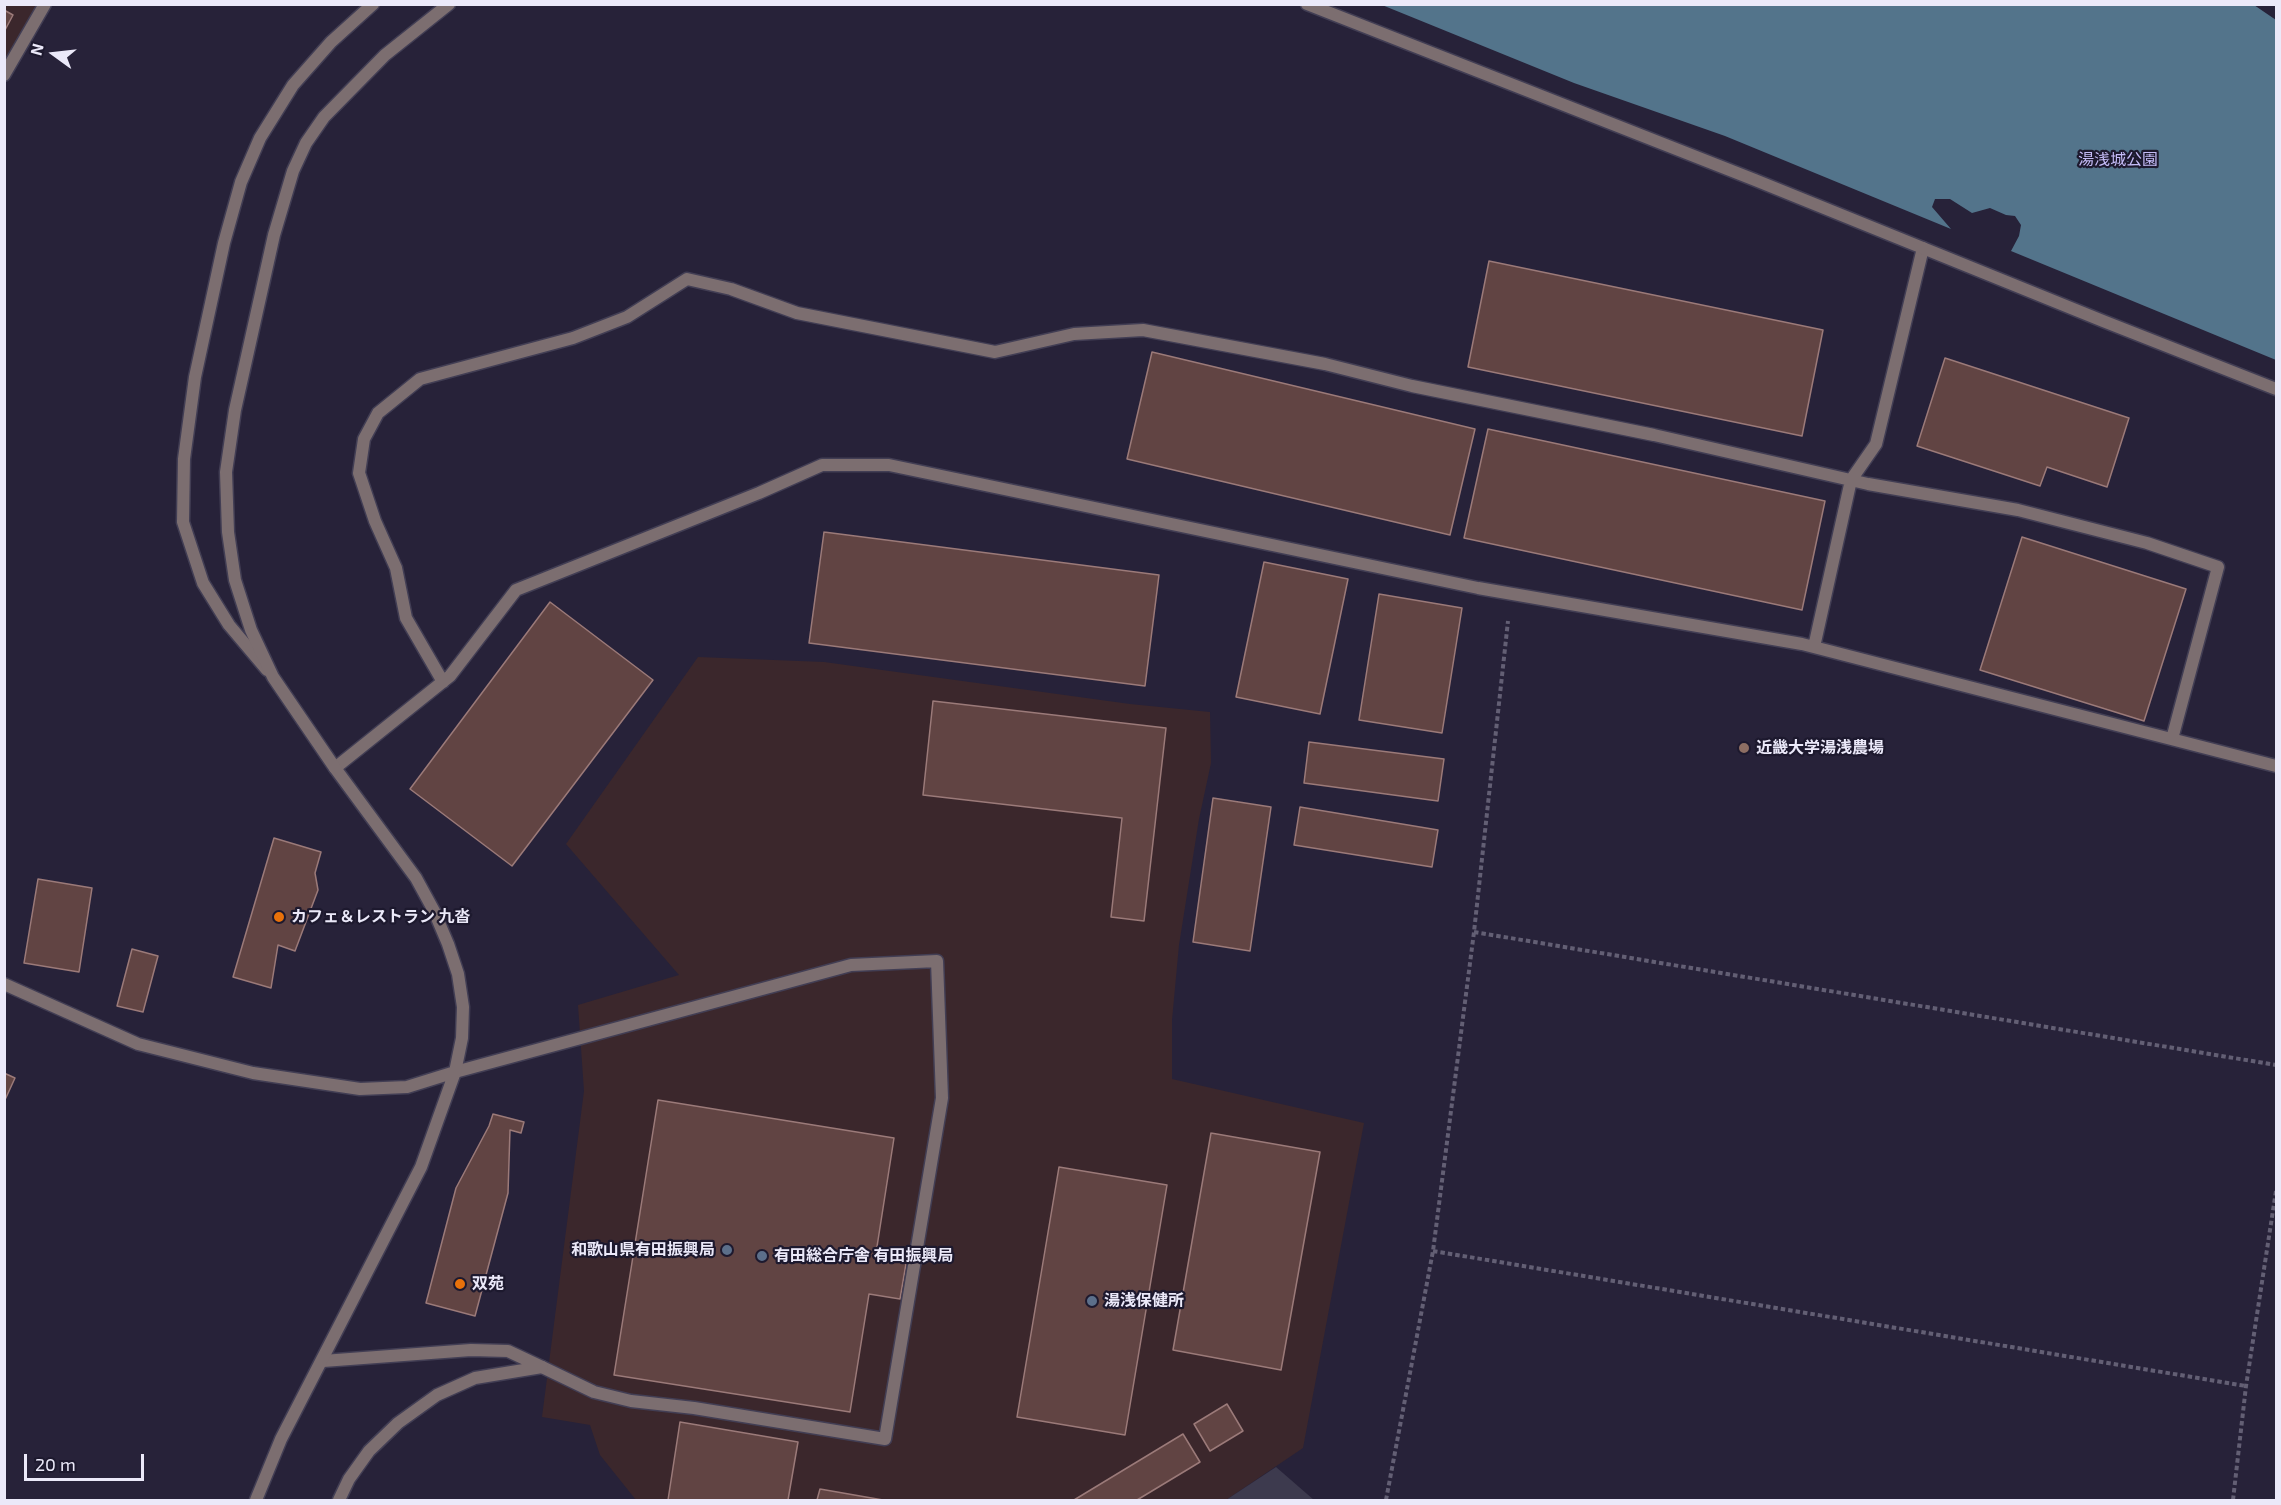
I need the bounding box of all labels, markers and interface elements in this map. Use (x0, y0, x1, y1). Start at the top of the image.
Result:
north arrow (24, 24, 84, 84)
text: N (25, 41, 47, 57)
park label: 湯浅城公園 (2078, 150, 2158, 170)
place label: 近畿大学湯浅農場 (1756, 738, 1884, 758)
marker: 近畿大学湯浅農場 (1737, 741, 1751, 755)
place label: カフェ＆レストラン 九沓 (291, 907, 470, 927)
marker: カフェ＆レストラン 九沓 (272, 910, 286, 924)
place label: 和歌山県有田振興局 (571, 1240, 715, 1260)
marker: 和歌山県有田振興局 (720, 1243, 734, 1257)
place label: 有田総合庁舎 有田振興局 (774, 1246, 953, 1266)
marker: 有田総合庁舎 有田振興局 (755, 1249, 769, 1263)
place label: 双苑 (472, 1274, 504, 1294)
marker: 双苑 (453, 1277, 467, 1291)
place label: 湯浅保健所 (1104, 1291, 1184, 1311)
marker: 湯浅保健所 (1085, 1294, 1099, 1308)
scale bar (27, 1442, 147, 1480)
text: 20 m (35, 1453, 76, 1475)

